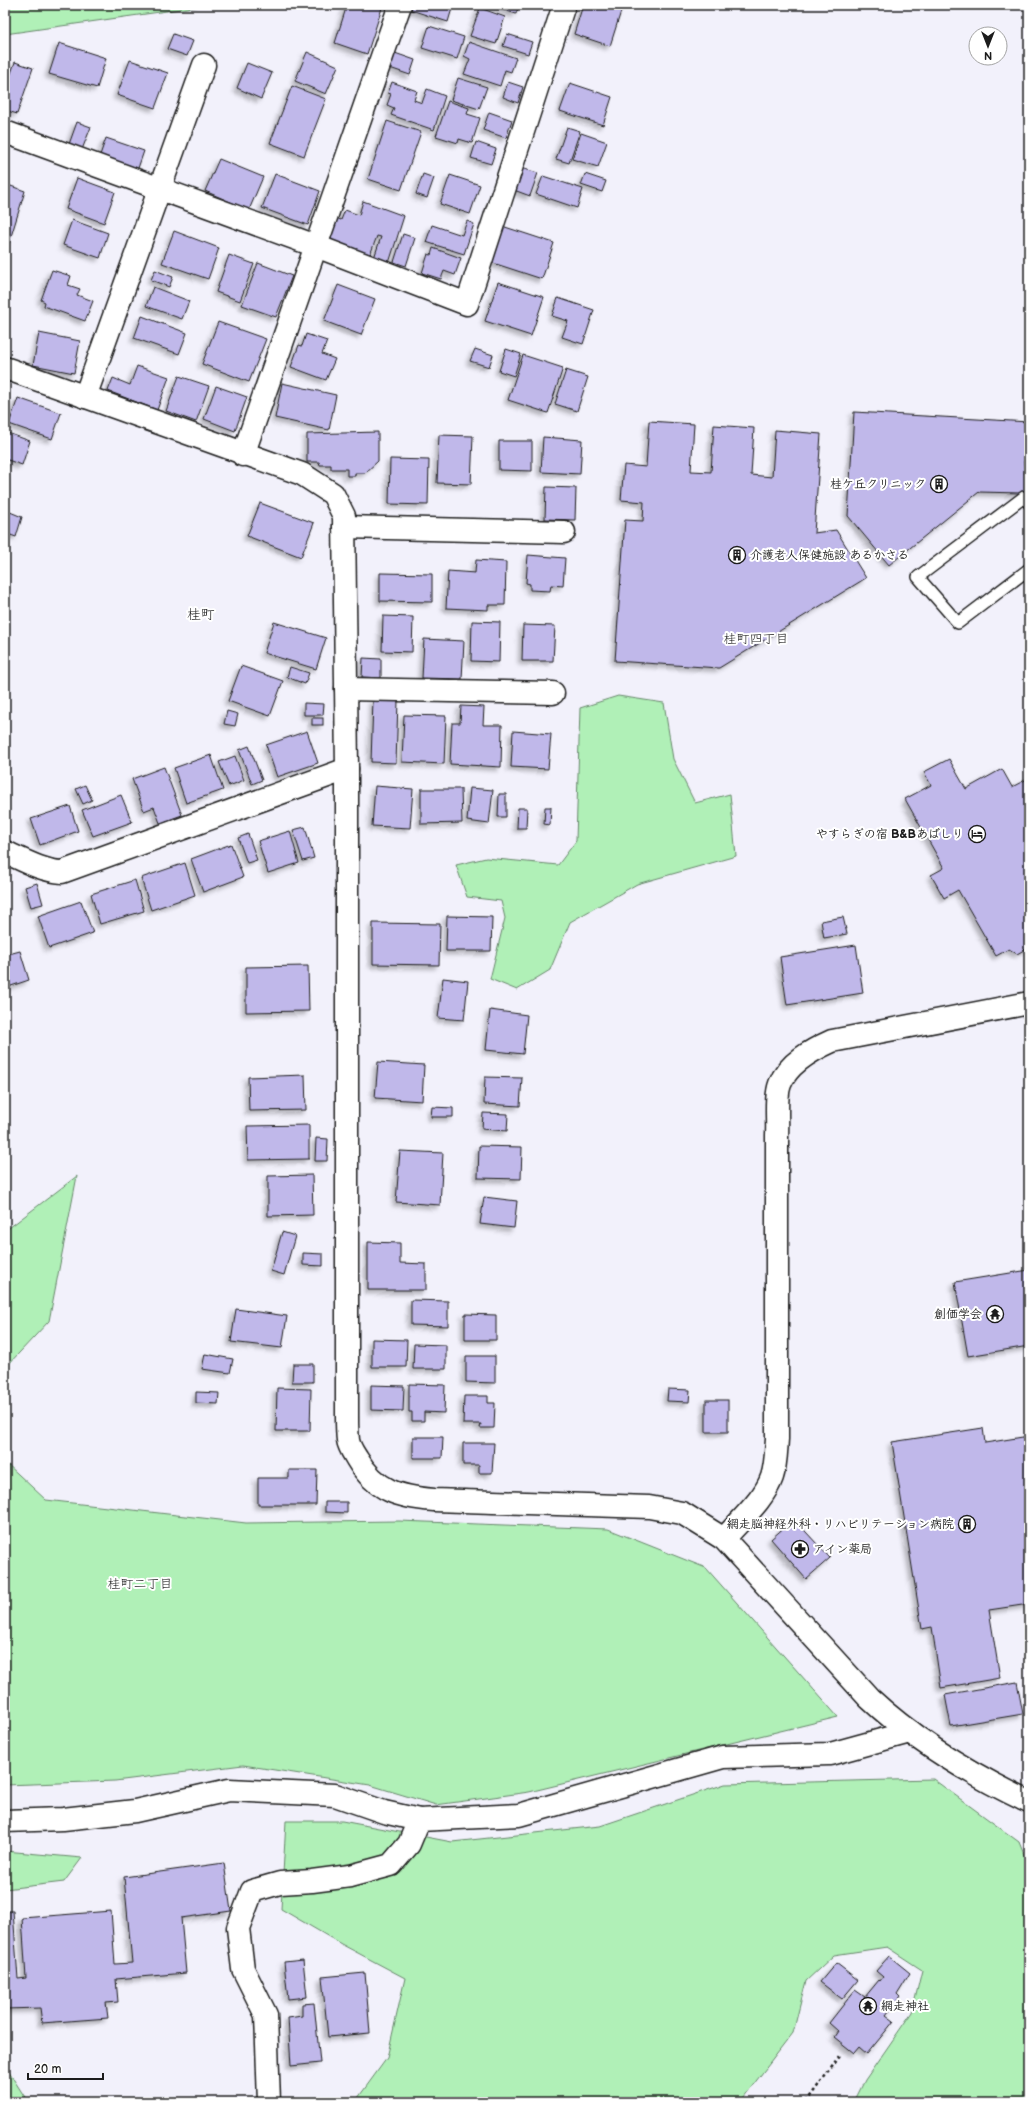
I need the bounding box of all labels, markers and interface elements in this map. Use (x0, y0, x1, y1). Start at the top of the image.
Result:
north arrow (968, 26, 1008, 66)
text: N (984, 49, 992, 62)
building icon: 桂ケ丘クリニック (929, 474, 949, 494)
place label: 桂ケ丘クリニック (830, 477, 926, 492)
building icon: 介護老人保健施設 あるかさる (727, 545, 747, 565)
place label: 介護老人保健施設 あるかさる (750, 548, 909, 563)
district label: 桂町 (187, 606, 215, 623)
district label: 桂町四丁目 (723, 631, 789, 647)
hotel icon: やすらぎの宿 B&Bあばしり (967, 824, 987, 844)
place label: やすらぎの宿 B&Bあばしり (816, 827, 964, 842)
temple icon: 創価学会 (985, 1304, 1005, 1324)
place label: 創価学会 (934, 1307, 982, 1322)
building icon: 網走脳神経外科・リハビリテーション病院 (957, 1514, 977, 1534)
place label: 網走脳神経外科・リハビリテーション病院 (727, 1517, 954, 1532)
pharmacy icon: アイン薬局 (790, 1539, 810, 1559)
place label: アイン薬局 (813, 1542, 872, 1557)
district label: 桂町二丁目 (107, 1576, 173, 1592)
temple icon: 網走神社 (858, 1996, 878, 2016)
place label: 網走神社 (881, 1999, 929, 2014)
scale bar (28, 2055, 103, 2081)
text: 20 m (34, 2062, 61, 2077)

